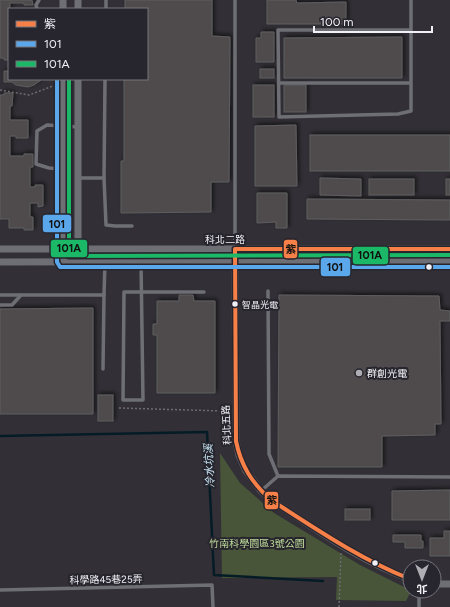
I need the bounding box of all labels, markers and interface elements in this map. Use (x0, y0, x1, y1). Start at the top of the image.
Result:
legend (8, 8, 148, 80)
scale bar (314, 8, 432, 34)
text: 100 m (320, 15, 354, 29)
text: 紫 (44, 17, 56, 31)
text: 101 (44, 37, 62, 51)
text: 101A (44, 57, 70, 71)
line badge: 101 (42, 214, 72, 233)
text: 101 (49, 218, 65, 231)
street label: 科北二路 (205, 233, 245, 246)
line badge: 101A (50, 239, 88, 258)
line badge: 紫 (283, 239, 298, 259)
text: 101A (57, 242, 81, 255)
text: 紫 (286, 243, 297, 256)
line badge: 101A (352, 246, 389, 265)
text: 101A (358, 249, 382, 262)
line badge: 101 (320, 257, 351, 277)
text: 101 (327, 261, 343, 274)
unlabelled marker (424, 262, 434, 272)
marker: 智晶光電 (230, 299, 240, 309)
place label: 智晶光電 (242, 299, 278, 310)
place label: 群創光電 (367, 367, 408, 380)
marker: 群創光電 (354, 368, 364, 378)
street label: 科北五路 (219, 405, 234, 445)
water label: 冷水坑溪 (202, 442, 217, 488)
line badge: 紫 (264, 491, 279, 510)
text: 紫 (267, 494, 278, 507)
park label: 竹南科學園區3號公園 (209, 537, 305, 550)
unlabelled marker (370, 558, 380, 568)
north arrow (402, 559, 442, 599)
street label: 科學路45巷25弄 (69, 572, 143, 587)
text: 北 (417, 582, 428, 595)

